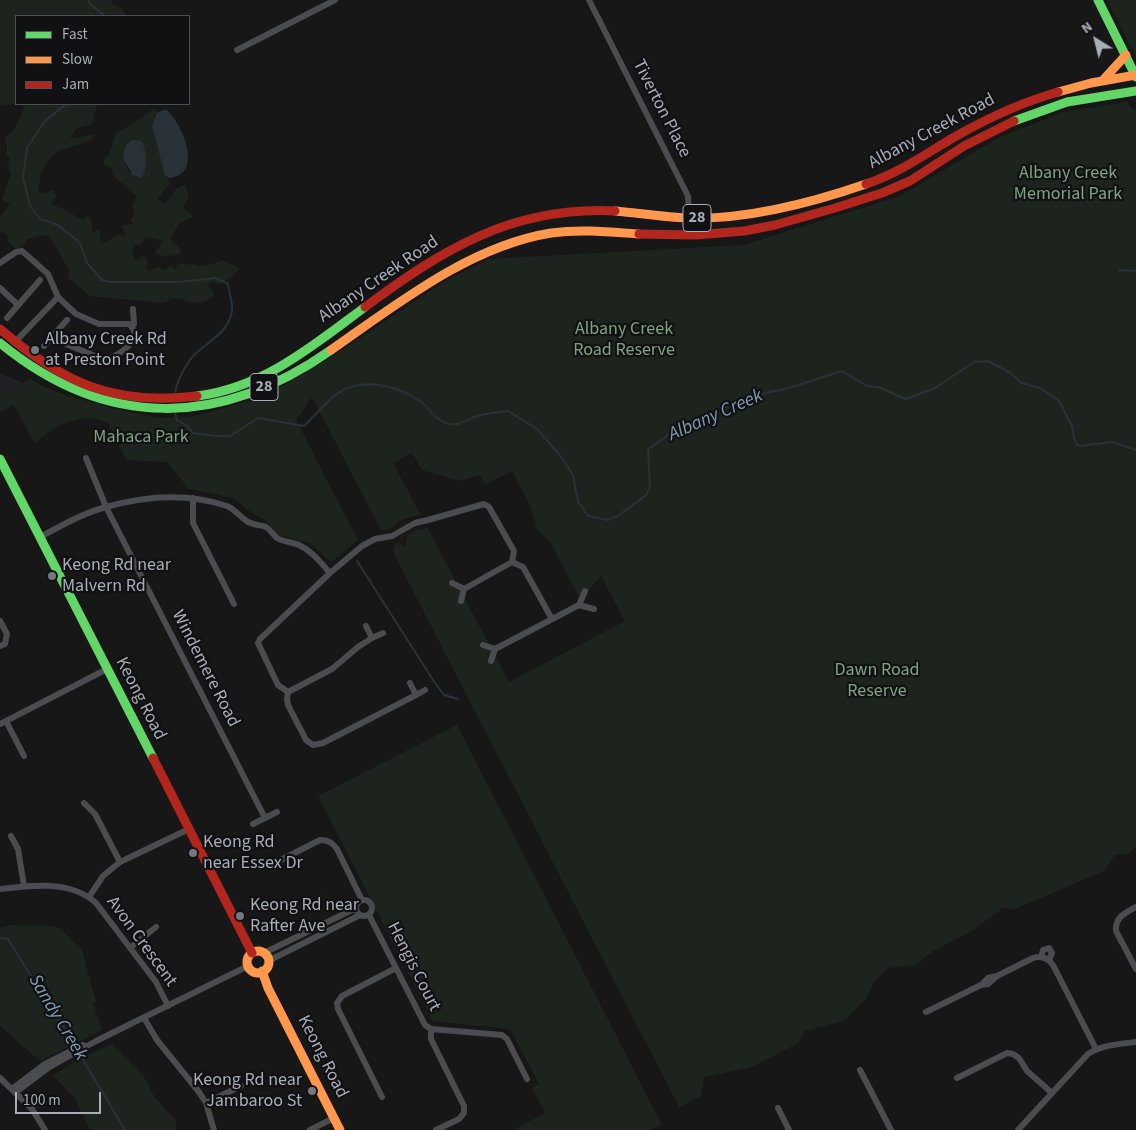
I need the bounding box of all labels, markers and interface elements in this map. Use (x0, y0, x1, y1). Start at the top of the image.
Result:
legend (15, 15, 190, 105)
north arrow (1071, 15, 1121, 65)
text: N (1078, 17, 1097, 39)
text: Fast (62, 24, 88, 45)
text: Slow (62, 49, 93, 70)
street label: Tiverton Place (627, 56, 695, 162)
text: Jam (62, 74, 89, 95)
street label: Albany Creek Road (865, 90, 999, 174)
park label: Albany Creek Memorial Park (1014, 163, 1122, 205)
road number: 28 (683, 204, 711, 232)
street label: Albany Creek Road (315, 232, 443, 328)
park label: Albany Creek Road Reserve (573, 319, 675, 362)
place label: Albany Creek Rd at Preston Point (45, 329, 167, 372)
marker: Albany Creek Rd at Preston Point (29, 344, 41, 356)
road number: 28 (250, 374, 278, 401)
water label: Albany Creek (665, 385, 767, 447)
park label: Mahaca Park (93, 427, 189, 449)
place label: Keong Rd near Malvern Rd (62, 555, 171, 598)
marker: Keong Rd near Malvern Rd (46, 570, 58, 582)
street label: Windemere Road (166, 607, 244, 731)
street label: Keong Road (110, 654, 170, 744)
park label: Dawn Road Reserve (834, 660, 920, 702)
place label: Keong Rd near Essex Dr (203, 832, 303, 874)
marker: Keong Rd near Essex Dr (187, 847, 199, 859)
street label: Avon Crescent (101, 892, 181, 992)
place label: Keong Rd near Rafter Ave (250, 895, 359, 938)
marker: Keong Rd near Rafter Ave (234, 910, 246, 922)
street label: Hengis Court (381, 919, 445, 1015)
water label: Sandy Creek (22, 971, 92, 1065)
street label: Keong Road (292, 1012, 352, 1102)
place label: Keong Rd near Jambaroo St (193, 1070, 302, 1112)
scale bar (18, 1082, 104, 1114)
marker: Keong Rd near Jambaroo St (306, 1085, 318, 1097)
text: 100 m (23, 1090, 61, 1111)

